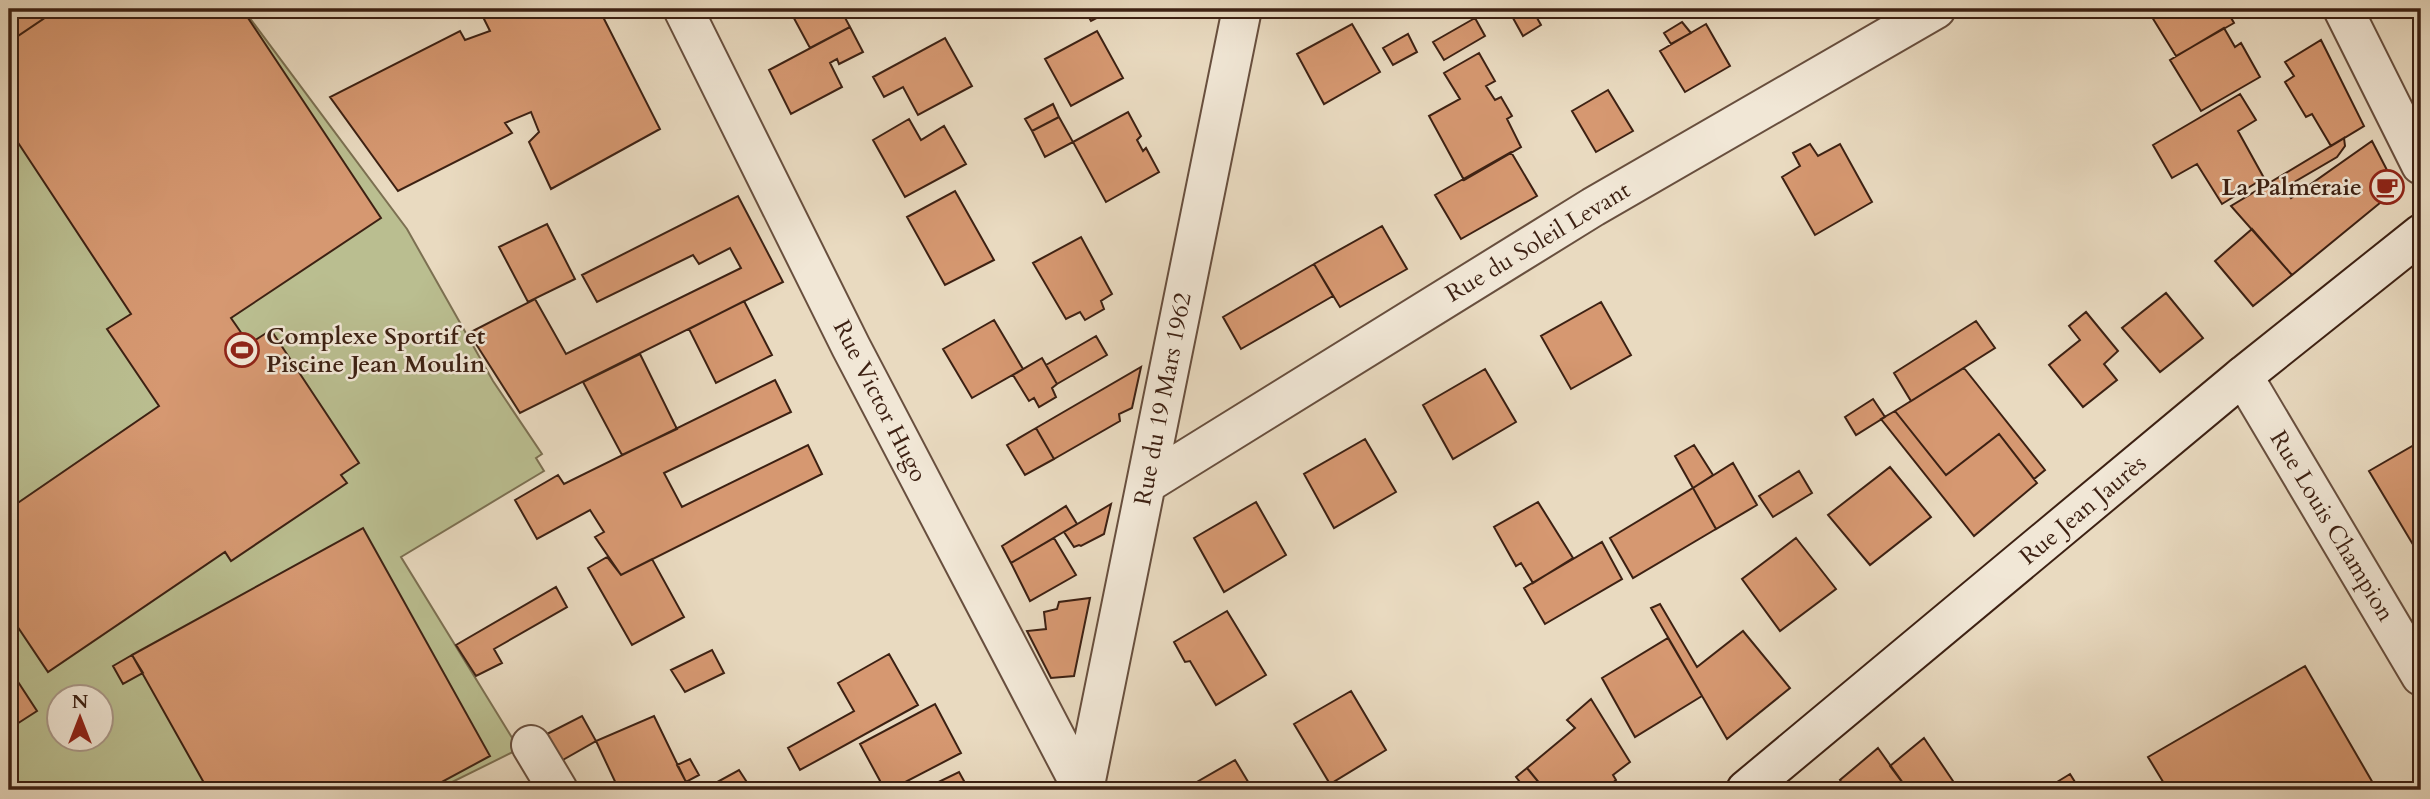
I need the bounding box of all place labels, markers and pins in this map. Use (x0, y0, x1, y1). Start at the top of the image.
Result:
cafe icon: La Palmeraie (2368, 168, 2406, 206)
place label: La Palmeraie (2221, 171, 2362, 204)
place label: Complexe Sportif et Piscine Jean Moulin (266, 320, 486, 381)
sports icon: Complexe Sportif et Piscine Jean Moulin (223, 331, 261, 369)

